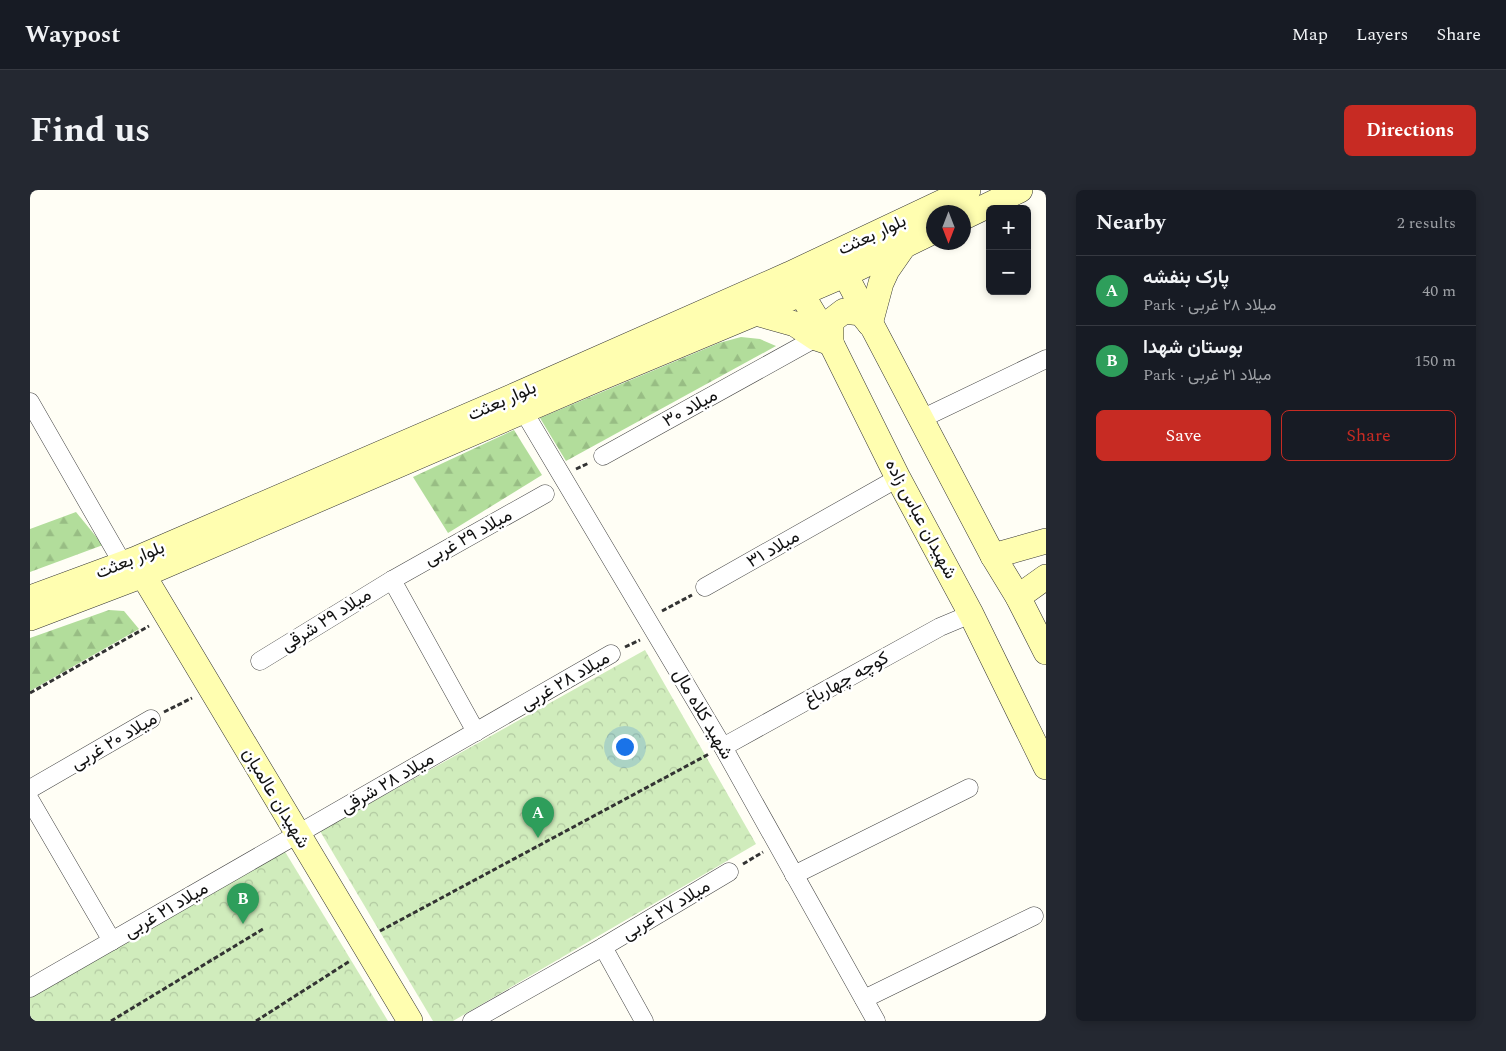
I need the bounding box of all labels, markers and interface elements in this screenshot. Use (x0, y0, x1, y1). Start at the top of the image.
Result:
text: Waypost (25, 17, 121, 53)
text: Map (1292, 21, 1328, 48)
text: Layers (1356, 21, 1408, 48)
text: Share (1436, 21, 1481, 48)
text: Find us (30, 104, 150, 157)
button: Directions (1344, 105, 1476, 156)
north arrow (926, 205, 971, 250)
map controls (986, 205, 1031, 295)
button: + (986, 205, 1031, 250)
street label: بلوار بعثت (833, 207, 911, 263)
text: Nearby (1096, 207, 1166, 239)
text: 2 results (1397, 211, 1456, 235)
button: − (986, 250, 1031, 295)
text: پارک بنفشه (1143, 263, 1229, 292)
text: A (1106, 279, 1118, 303)
text: 40 m (1422, 279, 1456, 303)
text: Park · میلاد ۲۸ غربی (1143, 293, 1276, 317)
text: بوستان شهدا (1143, 333, 1243, 362)
text: B (1106, 349, 1118, 373)
text: 150 m (1414, 349, 1456, 373)
text: Park · میلاد ۲۱ غربی (1143, 363, 1271, 387)
street label: بلوار بعثت (463, 374, 541, 428)
street label: میلاد ۳۰ (657, 382, 723, 434)
button: Save (1096, 410, 1271, 461)
button: Share (1281, 410, 1456, 461)
street label: شهیدان عباس زاده (878, 454, 964, 584)
street label: میلاد ۲۹ غربی (419, 502, 517, 572)
street label: میلاد ۳۱ (742, 523, 804, 575)
street label: بلوار بعثت (91, 534, 169, 586)
street label: میلاد ۲۹ شرقی (275, 581, 377, 659)
street label: کوچه چهارباغ (798, 644, 894, 714)
street label: میلاد ۲۸ غربی (515, 645, 615, 717)
street label: شهید کلاه مال (666, 663, 740, 765)
street label: میلاد ۲۰ غربی (66, 705, 162, 777)
your location (612, 734, 638, 760)
street label: شهیدان عالمیان (235, 743, 317, 853)
street label: میلاد ۲۸ شرقی (335, 745, 439, 821)
pin: A (522, 797, 554, 838)
street label: میلاد ۲۷ غربی (617, 873, 715, 947)
street label: میلاد ۲۱ غربی (119, 875, 213, 945)
pin: B (227, 883, 259, 924)

